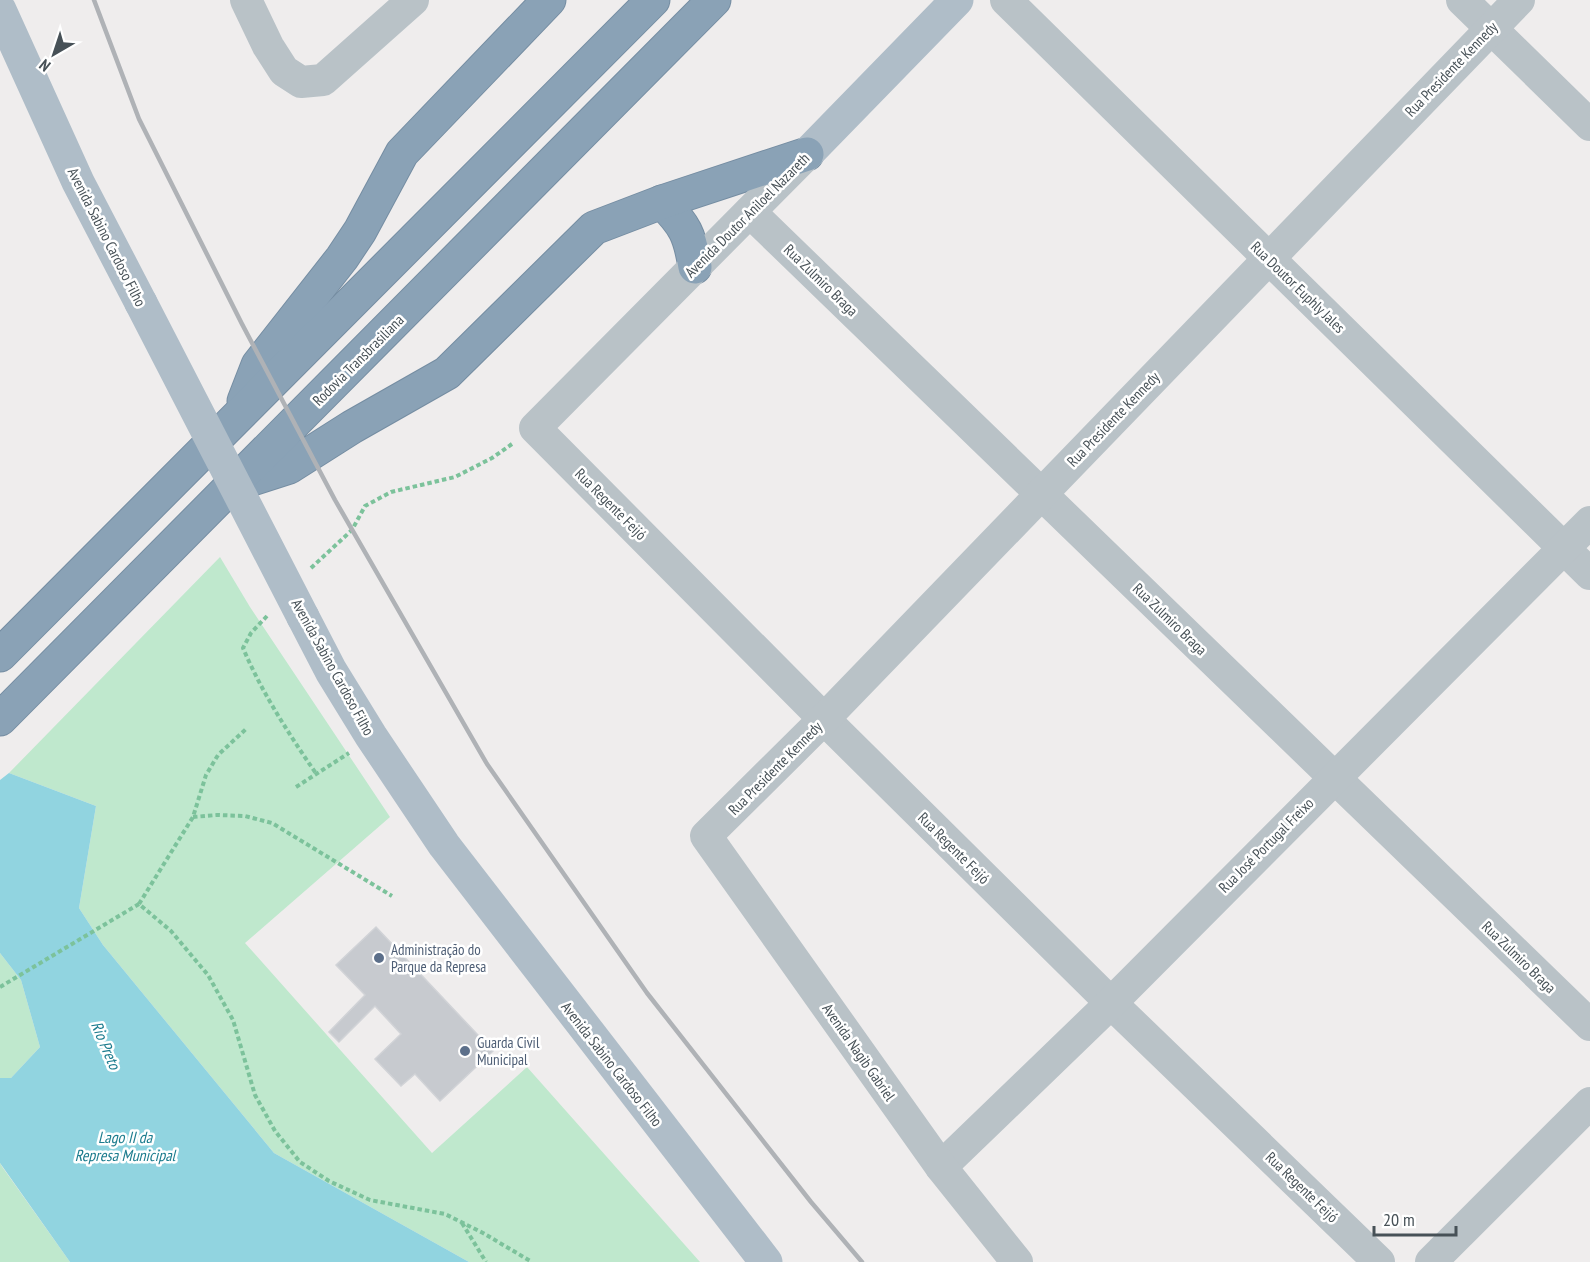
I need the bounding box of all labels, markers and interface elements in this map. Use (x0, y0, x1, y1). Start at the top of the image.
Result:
street label: Rua Presidente Kennedy (1401, 17, 1502, 121)
north arrow (24, 24, 84, 84)
text: N (35, 55, 54, 76)
street label: Avenida Doutor Aniloel Nazareth (681, 149, 813, 281)
street label: Avenida Sabino Cardoso Filho (64, 164, 150, 310)
street label: Rua Doutor Euphly Jales (1247, 237, 1349, 337)
street label: Rua Zulmiro Braga (780, 240, 862, 320)
street label: Rodovia Transbrasiliana (308, 310, 408, 410)
street label: Rua Presidente Kennedy (1063, 367, 1164, 471)
street label: Rua Regente Feijó (571, 464, 651, 544)
street label: Rua Zulmiro Braga (1129, 579, 1211, 659)
street label: Avenida Sabino Cardoso Filho (288, 595, 378, 739)
street label: Rua Presidente Kennedy (724, 717, 826, 819)
street label: Rua José Portugal Freixo (1215, 794, 1317, 896)
street label: Rua Regente Feijó (914, 808, 994, 888)
street label: Rua Zulmiro Braga (1478, 917, 1560, 997)
place label: Administração do Parque da Represa (391, 940, 486, 976)
marker: Administração do Parque da Represa (372, 951, 386, 965)
street label: Avenida Sabino Cardoso Filho (557, 998, 667, 1130)
street label: Avenida Nagib Gabriel (818, 1000, 900, 1105)
water label: Rio Preto (87, 1018, 125, 1073)
place label: Guarda Civil Municipal (477, 1033, 540, 1069)
marker: Guarda Civil Municipal (458, 1044, 472, 1058)
water label: Lago II da Represa Municipal (75, 1127, 177, 1165)
street label: Rua Regente Feijó (1262, 1148, 1342, 1226)
scale bar (1374, 1199, 1456, 1237)
text: 20 m (1383, 1208, 1415, 1231)

